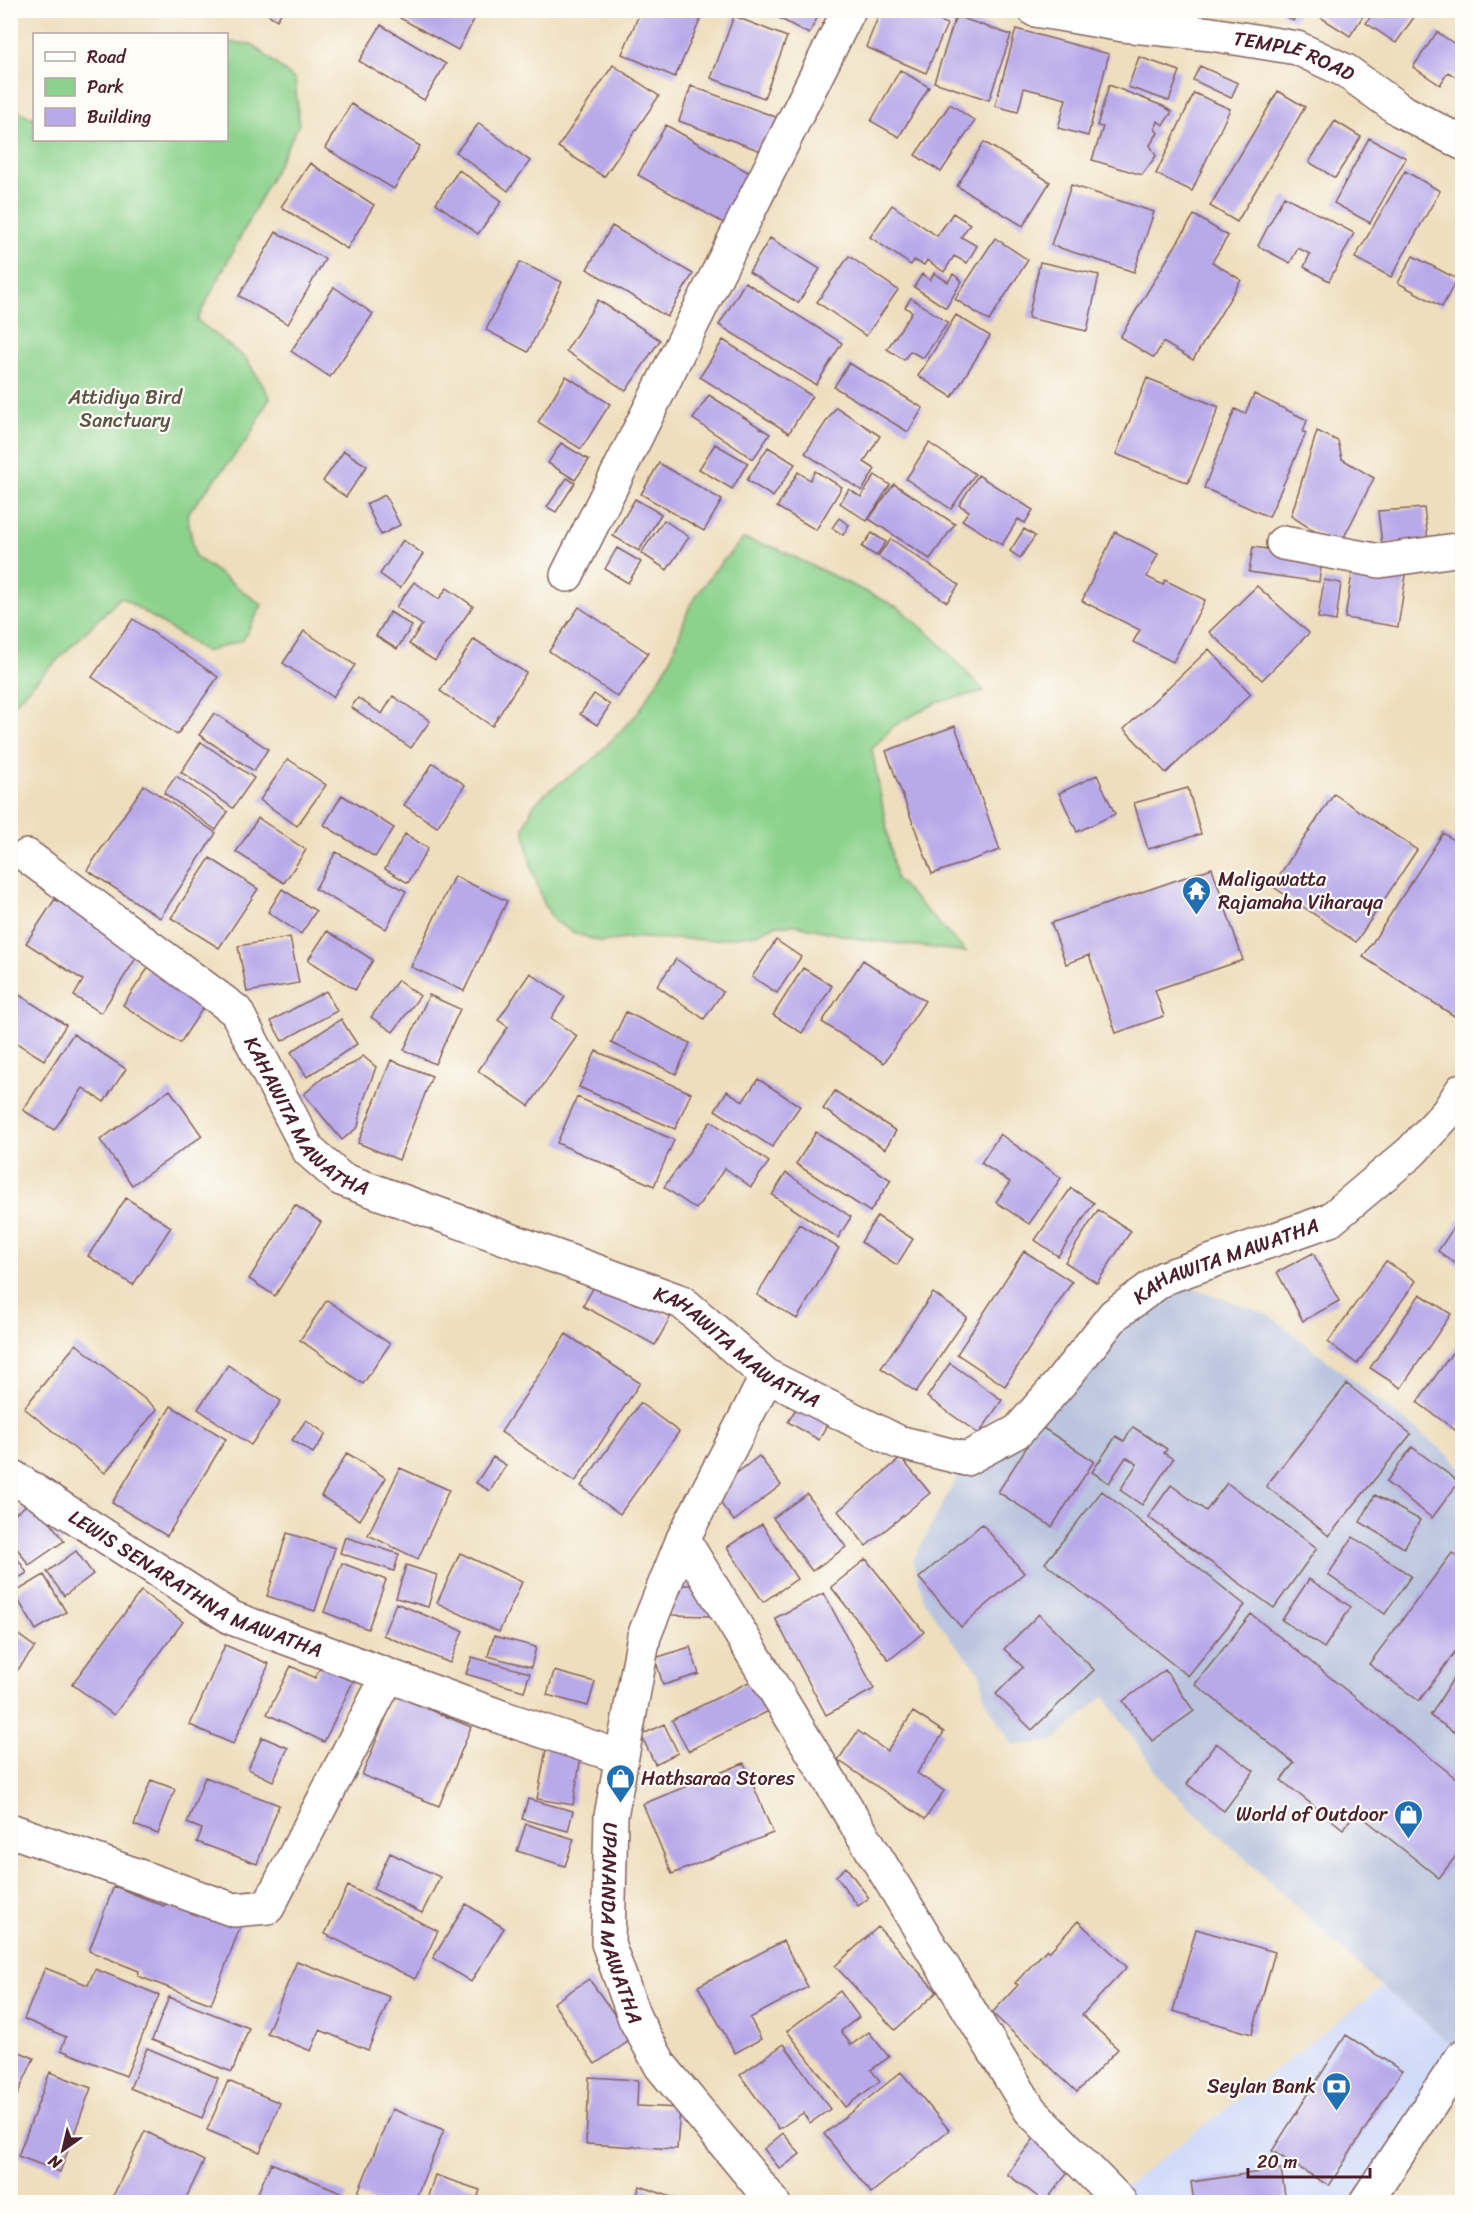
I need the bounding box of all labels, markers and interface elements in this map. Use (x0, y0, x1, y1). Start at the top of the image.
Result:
street label: TEMPLE ROAD (1231, 21, 1363, 90)
legend (33, 33, 228, 141)
text: Road (87, 41, 127, 73)
text: Park (87, 71, 124, 103)
text: Building (87, 101, 151, 133)
park label: Attidiya Bird Sanctuary (67, 380, 183, 438)
place label: Maligawatta Rajamaha Viharaya (1218, 862, 1384, 920)
temple icon: Maligawatta Rajamaha Viharaya (1181, 874, 1213, 916)
street label: KAHAWITA MAWATHA (234, 1030, 374, 1206)
street label: KAHAWITA MAWATHA (1125, 1208, 1324, 1314)
street label: KAHAWITA MAWATHA (649, 1276, 826, 1418)
street label: LEWIS SENARATHNA MAWATHA (61, 1500, 327, 1668)
place label: Hathsaraa Stores (641, 1761, 795, 1796)
shop icon: Hathsaraa Stores (604, 1762, 636, 1804)
place label: World of Outdoor (1236, 1797, 1389, 1832)
shop icon: World of Outdoor (1392, 1798, 1424, 1840)
street label: UPANANDA MAWATHA (590, 1822, 652, 2029)
place label: Seylan Bank (1207, 2069, 1316, 2104)
bank icon: Seylan Bank (1321, 2070, 1353, 2112)
north arrow (33, 2120, 93, 2180)
scale bar (1248, 2141, 1370, 2179)
text: N (41, 2146, 68, 2178)
text: 20 m (1257, 2146, 1297, 2178)

